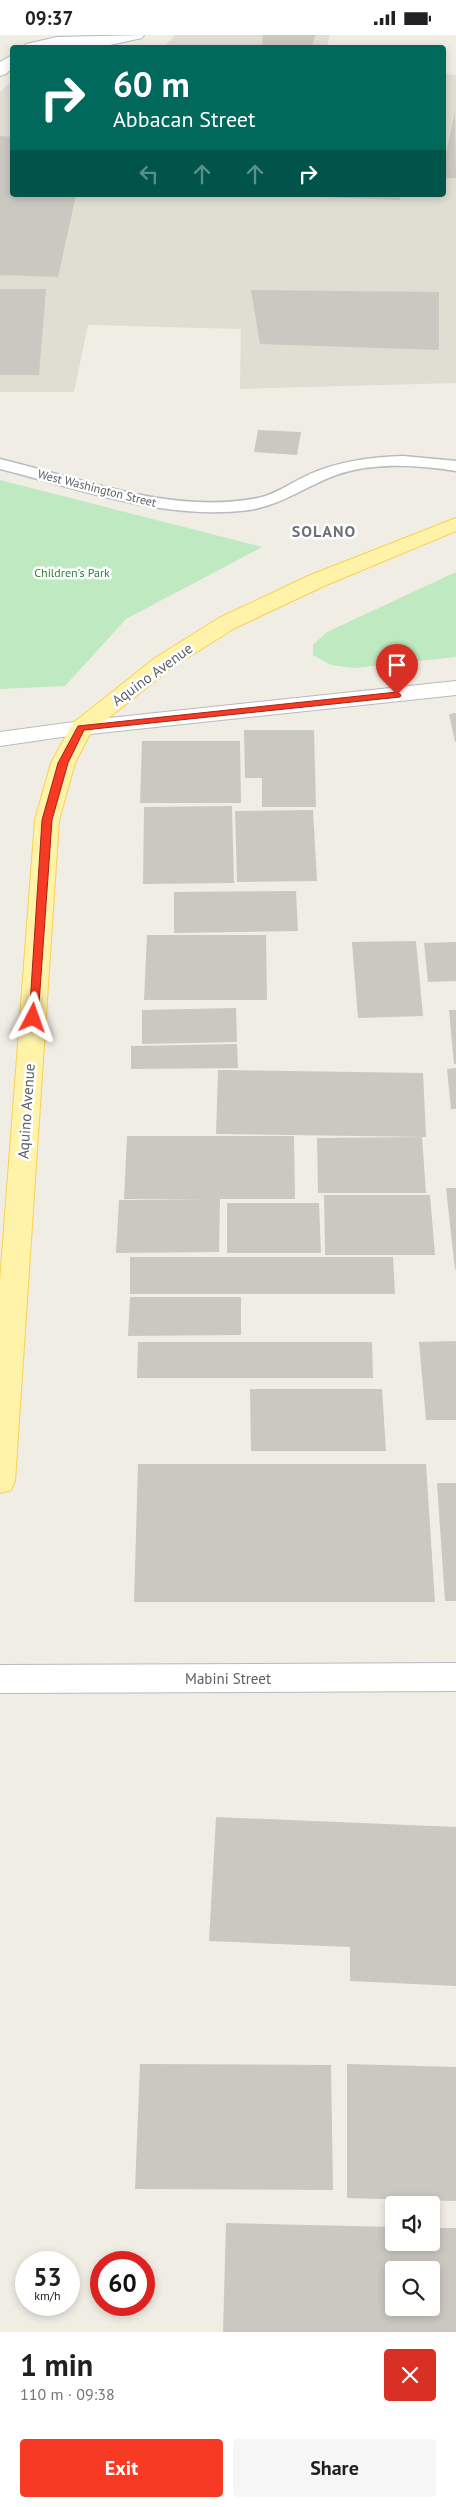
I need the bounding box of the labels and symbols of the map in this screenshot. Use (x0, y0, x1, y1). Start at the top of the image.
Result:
street label: West Washington Street (36, 466, 158, 510)
district label: SOLANO (292, 521, 356, 541)
park label: Children's Park (34, 565, 110, 580)
street label: Aquino Avenue (108, 638, 196, 710)
pin (376, 644, 418, 695)
position arrow (6, 991, 58, 1043)
street label: Aquino Avenue (13, 1063, 39, 1159)
street label: Mabini Street (185, 1669, 271, 1688)
speed limit sign: 60 (90, 2251, 155, 2316)

